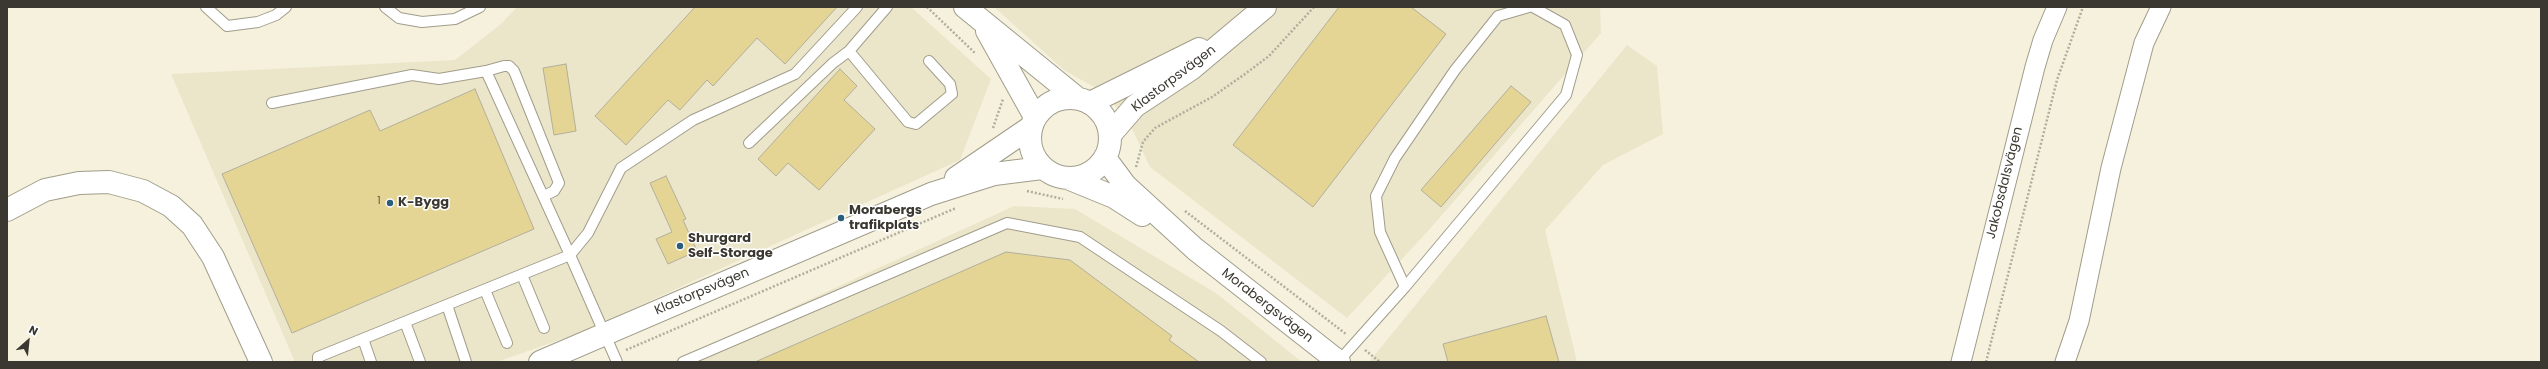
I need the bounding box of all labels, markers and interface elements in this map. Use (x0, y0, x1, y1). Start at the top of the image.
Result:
street label: Klastorpsvägen (1129, 42, 1219, 116)
street label: Jakobsdalsvägen (1984, 125, 2026, 241)
house number: 1 (377, 194, 381, 208)
place label: K-Bygg (398, 195, 449, 211)
marker: K-Bygg (385, 198, 395, 208)
place label: Morabergs trafikplats (849, 203, 922, 234)
marker: Morabergs trafikplats (836, 213, 846, 223)
place label: Shurgard Self-Storage (688, 231, 773, 262)
marker: Shurgard Self-Storage (675, 241, 685, 251)
street label: Klastorpsvägen (652, 265, 752, 319)
street label: Morabergsvägen (1218, 265, 1316, 347)
north arrow (8, 321, 48, 361)
text: N (26, 321, 41, 339)

